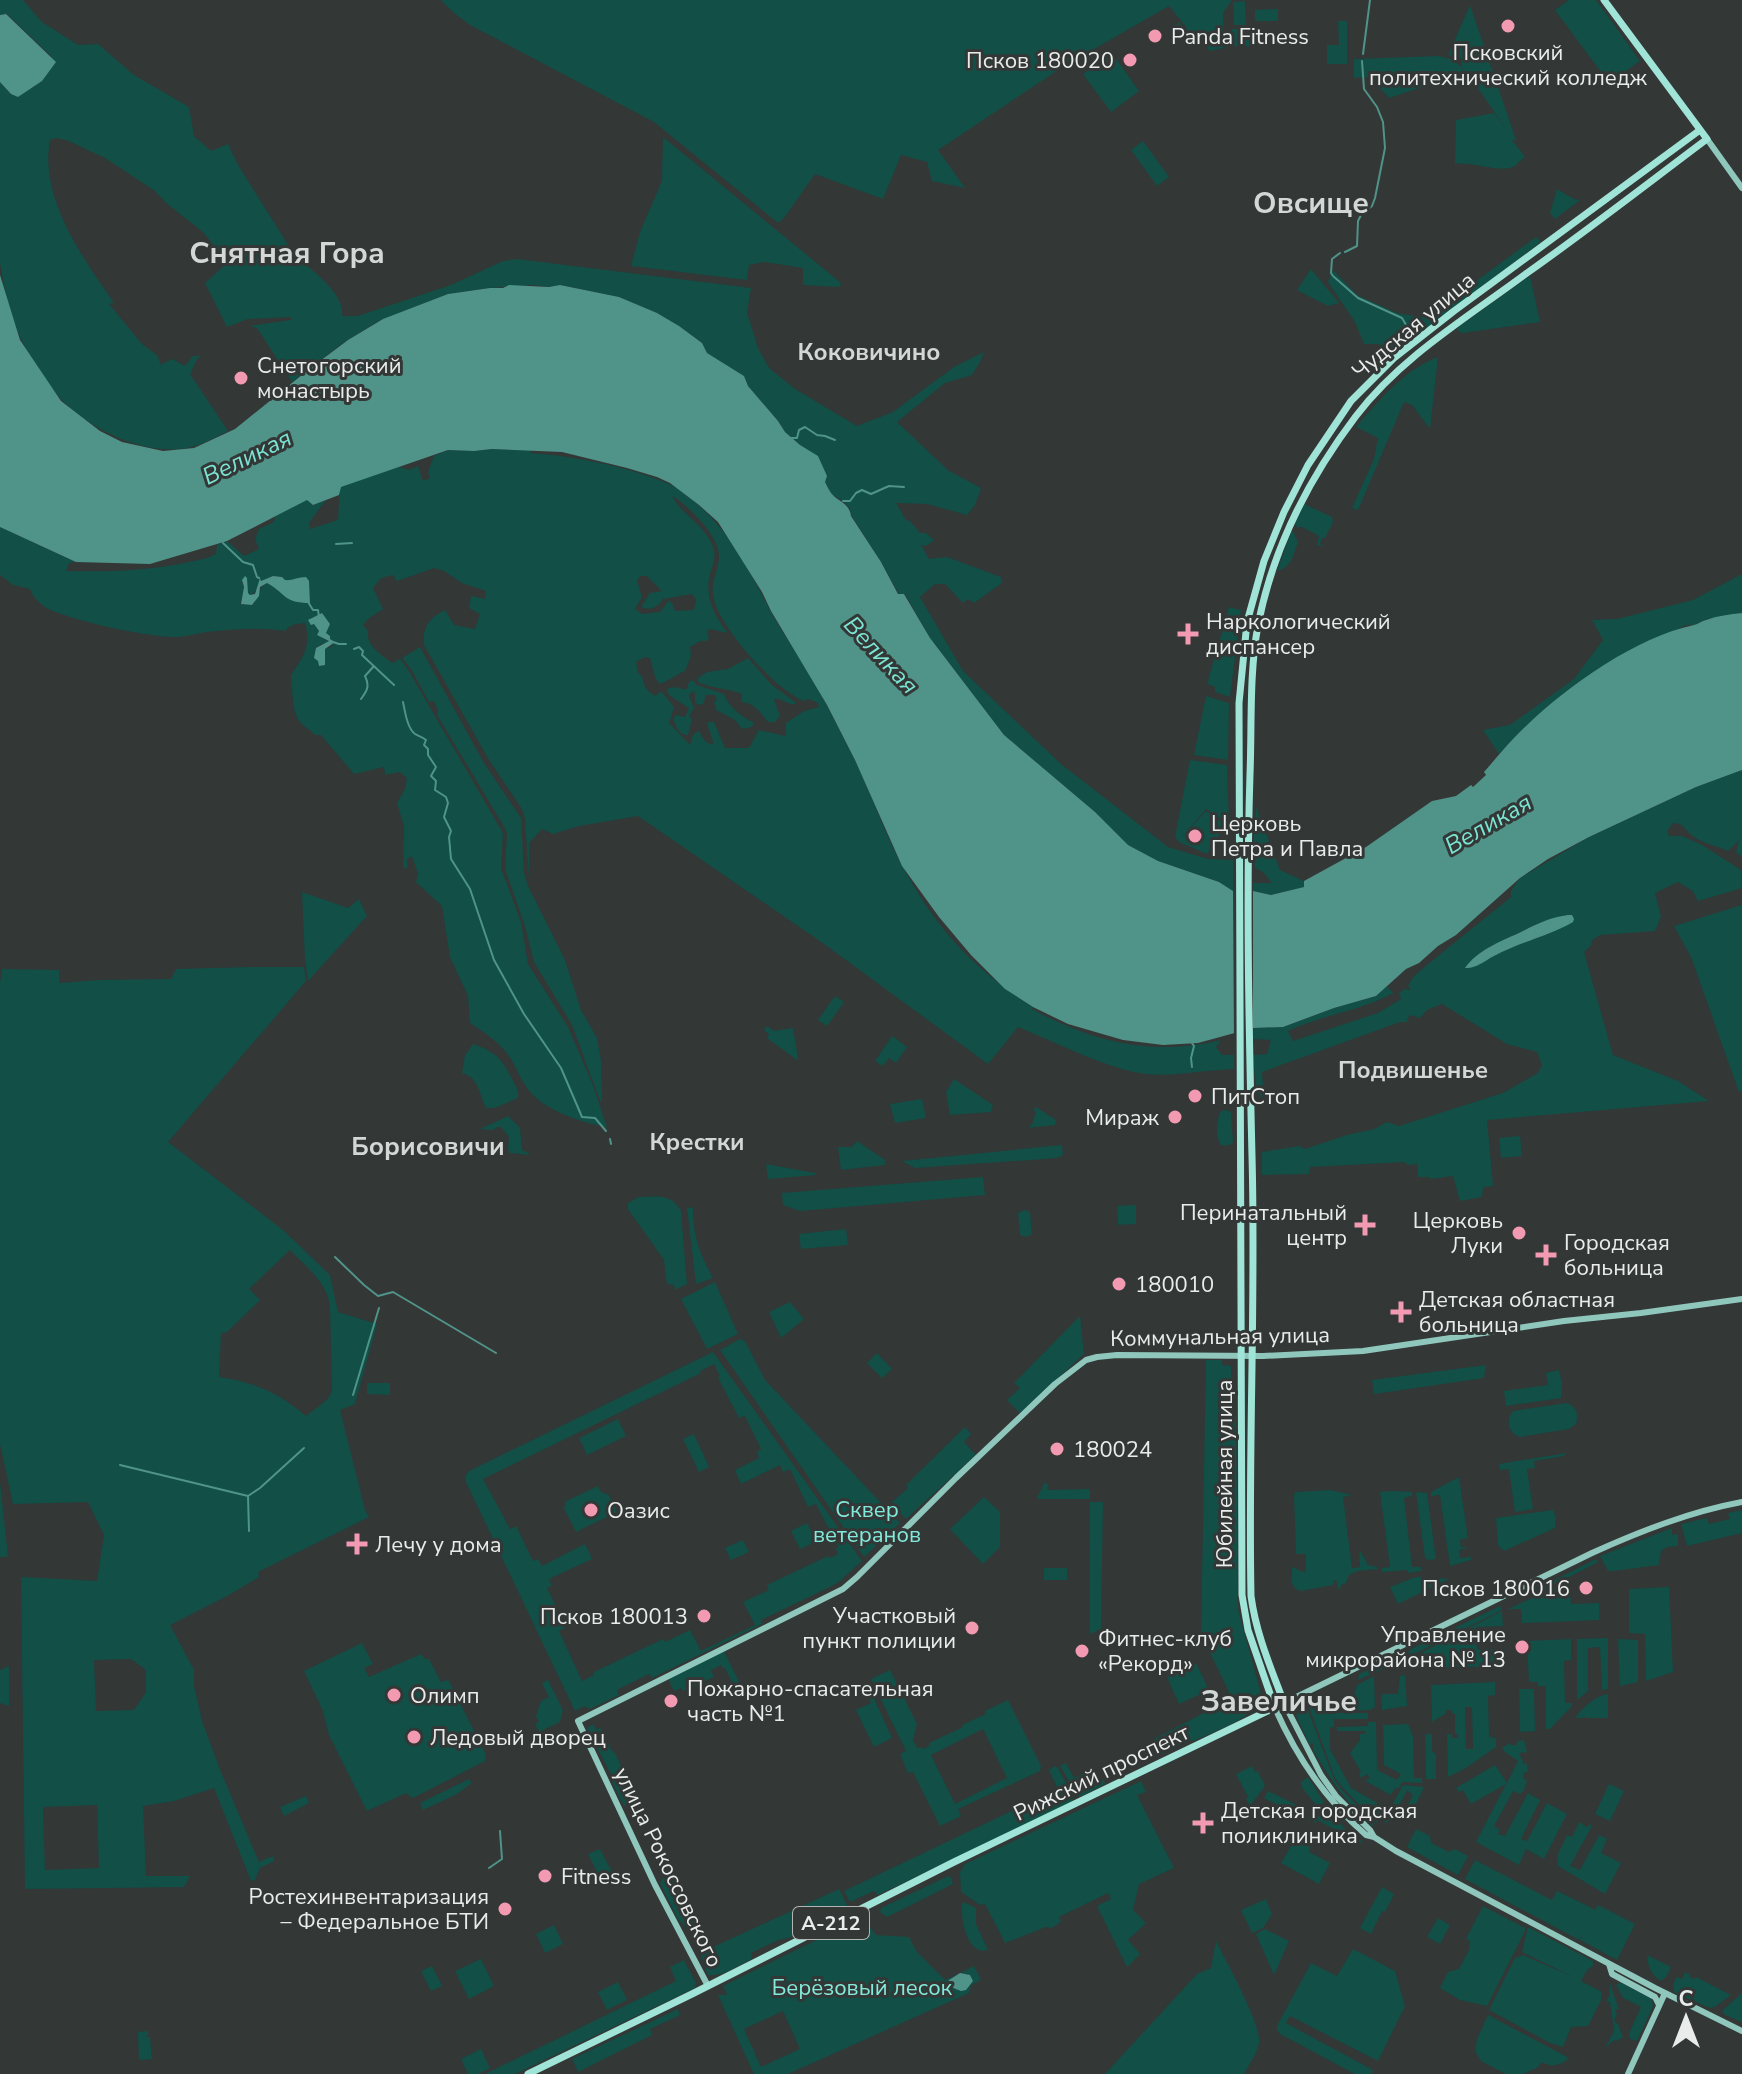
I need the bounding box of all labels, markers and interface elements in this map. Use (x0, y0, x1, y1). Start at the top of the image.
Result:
marker: Псковский политехнический колледж (1499, 17, 1517, 35)
place label: Panda Fitness (1171, 22, 1309, 52)
marker: Panda Fitness (1146, 27, 1164, 45)
place label: Псковский политехнический колледж (1369, 38, 1648, 93)
place label: Псков 180020 (966, 46, 1114, 76)
marker: Псков 180020 (1121, 51, 1139, 69)
district label: Овсище (1253, 183, 1369, 224)
district label: Снятная Гора (189, 233, 385, 274)
street label: Чудская улица (1346, 265, 1481, 386)
district label: Коковичино (798, 336, 940, 368)
place label: Снетогорский монастырь (257, 351, 402, 406)
marker: Снетогорский монастырь (232, 369, 250, 387)
water label: Великая (197, 422, 297, 492)
place label: Наркологический диспансер (1206, 607, 1391, 662)
water label: Великая (837, 609, 925, 701)
marker: Наркологический диспансер (1177, 623, 1199, 645)
water label: Великая (1439, 786, 1537, 862)
place label: Церковь Петра и Павла (1211, 809, 1363, 864)
marker: Церковь Петра и Павла (1186, 827, 1204, 845)
district label: Подвишенье (1338, 1054, 1488, 1086)
place label: ПитСтоп (1211, 1082, 1300, 1112)
marker: ПитСтоп (1186, 1087, 1204, 1105)
place label: Мираж (1085, 1103, 1160, 1133)
marker: Мираж (1166, 1108, 1184, 1126)
district label: Крестки (649, 1126, 745, 1158)
district label: Борисовичи (351, 1129, 505, 1164)
place label: Перинатальный центр (1180, 1198, 1347, 1253)
place label: Церковь Луки (1413, 1206, 1503, 1261)
marker: Перинатальный центр (1354, 1214, 1376, 1236)
marker: Церковь Луки (1510, 1224, 1528, 1242)
place label: Городская больница (1564, 1228, 1670, 1283)
marker: Городская больница (1535, 1244, 1557, 1266)
place label: 180010 (1135, 1270, 1214, 1300)
marker: 180010 (1110, 1275, 1128, 1293)
place label: Детская областная больница (1419, 1285, 1615, 1340)
marker: Детская областная больница (1390, 1301, 1412, 1323)
street label: Коммунальная улица (1110, 1320, 1330, 1354)
street label: Юбилейная улица (1210, 1380, 1240, 1568)
place label: 180024 (1073, 1435, 1152, 1465)
marker: 180024 (1048, 1440, 1066, 1458)
park label: Сквер ветеранов (813, 1495, 921, 1550)
place label: Оазис (607, 1496, 670, 1526)
marker: Оазис (582, 1501, 600, 1519)
place label: Лечу у дома (375, 1530, 502, 1560)
marker: Лечу у дома (346, 1533, 368, 1555)
place label: Псков 180016 (1422, 1574, 1570, 1604)
marker: Псков 180016 (1577, 1579, 1595, 1597)
place label: Участковый пункт полиции (802, 1601, 956, 1656)
place label: Псков 180013 (540, 1602, 688, 1632)
marker: Псков 180013 (695, 1607, 713, 1625)
marker: Участковый пункт полиции (963, 1619, 981, 1637)
place label: Управление микрорайона № 13 (1305, 1620, 1506, 1675)
place label: Фитнес-клуб «Рекорд» (1098, 1624, 1232, 1679)
marker: Управление микрорайона № 13 (1513, 1638, 1531, 1656)
marker: Фитнес-клуб «Рекорд» (1073, 1642, 1091, 1660)
place label: Пожарно-спасательная часть №1 (687, 1674, 934, 1729)
place label: Олимп (410, 1681, 479, 1711)
district label: Завеличье (1201, 1681, 1357, 1722)
marker: Олимп (385, 1686, 403, 1704)
marker: Пожарно-спасательная часть №1 (662, 1692, 680, 1710)
street label: Рижский проспект (1009, 1717, 1195, 1828)
place label: Ледовый дворец (430, 1723, 606, 1753)
marker: Ледовый дворец (405, 1728, 423, 1746)
street label: улица Рокоссовского (607, 1763, 730, 1972)
place label: Детская городская поликлиника (1221, 1796, 1417, 1851)
marker: Детская городская поликлиника (1192, 1812, 1214, 1834)
place label: Fitness (561, 1862, 631, 1892)
marker: Fitness (536, 1867, 554, 1885)
place label: Ростехинвентаризация – Федеральное БТИ (249, 1882, 489, 1937)
marker: Ростехинвентаризация – Федеральное БТИ (496, 1900, 514, 1918)
road number: А-212 (793, 1907, 869, 1939)
park label: Берёзовый лесок (772, 1973, 953, 2003)
north arrow (1646, 1978, 1726, 2058)
text: С (1679, 1984, 1694, 2014)

